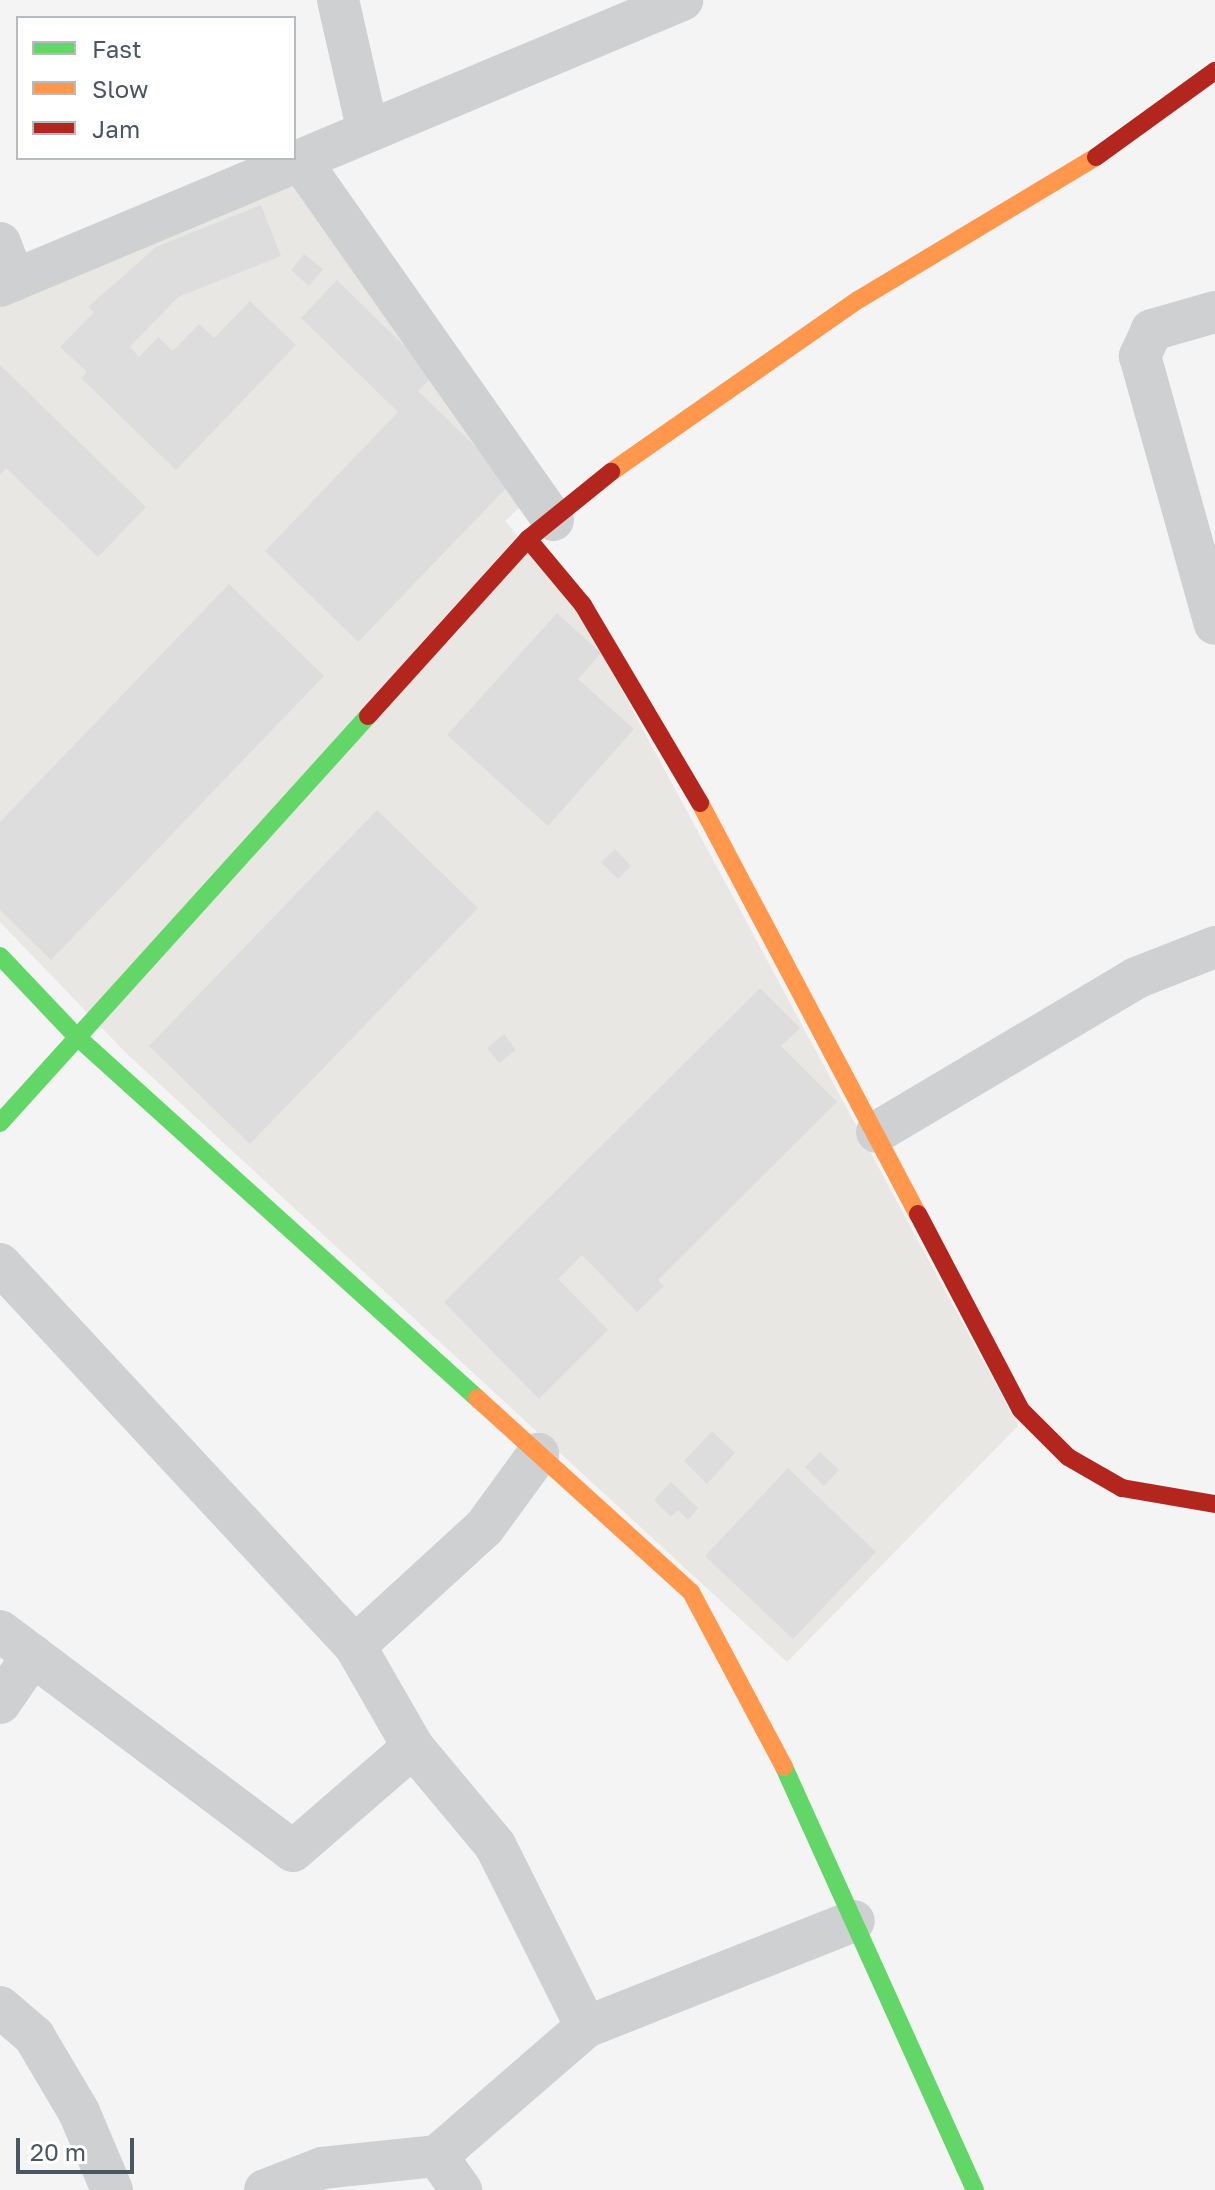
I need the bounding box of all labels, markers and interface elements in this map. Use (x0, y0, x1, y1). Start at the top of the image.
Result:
legend (16, 16, 296, 160)
text: Fast (92, 34, 142, 63)
text: Slow (92, 74, 148, 103)
text: Jam (92, 114, 140, 143)
scale bar (20, 2122, 138, 2172)
text: 20 m (30, 2137, 86, 2166)

